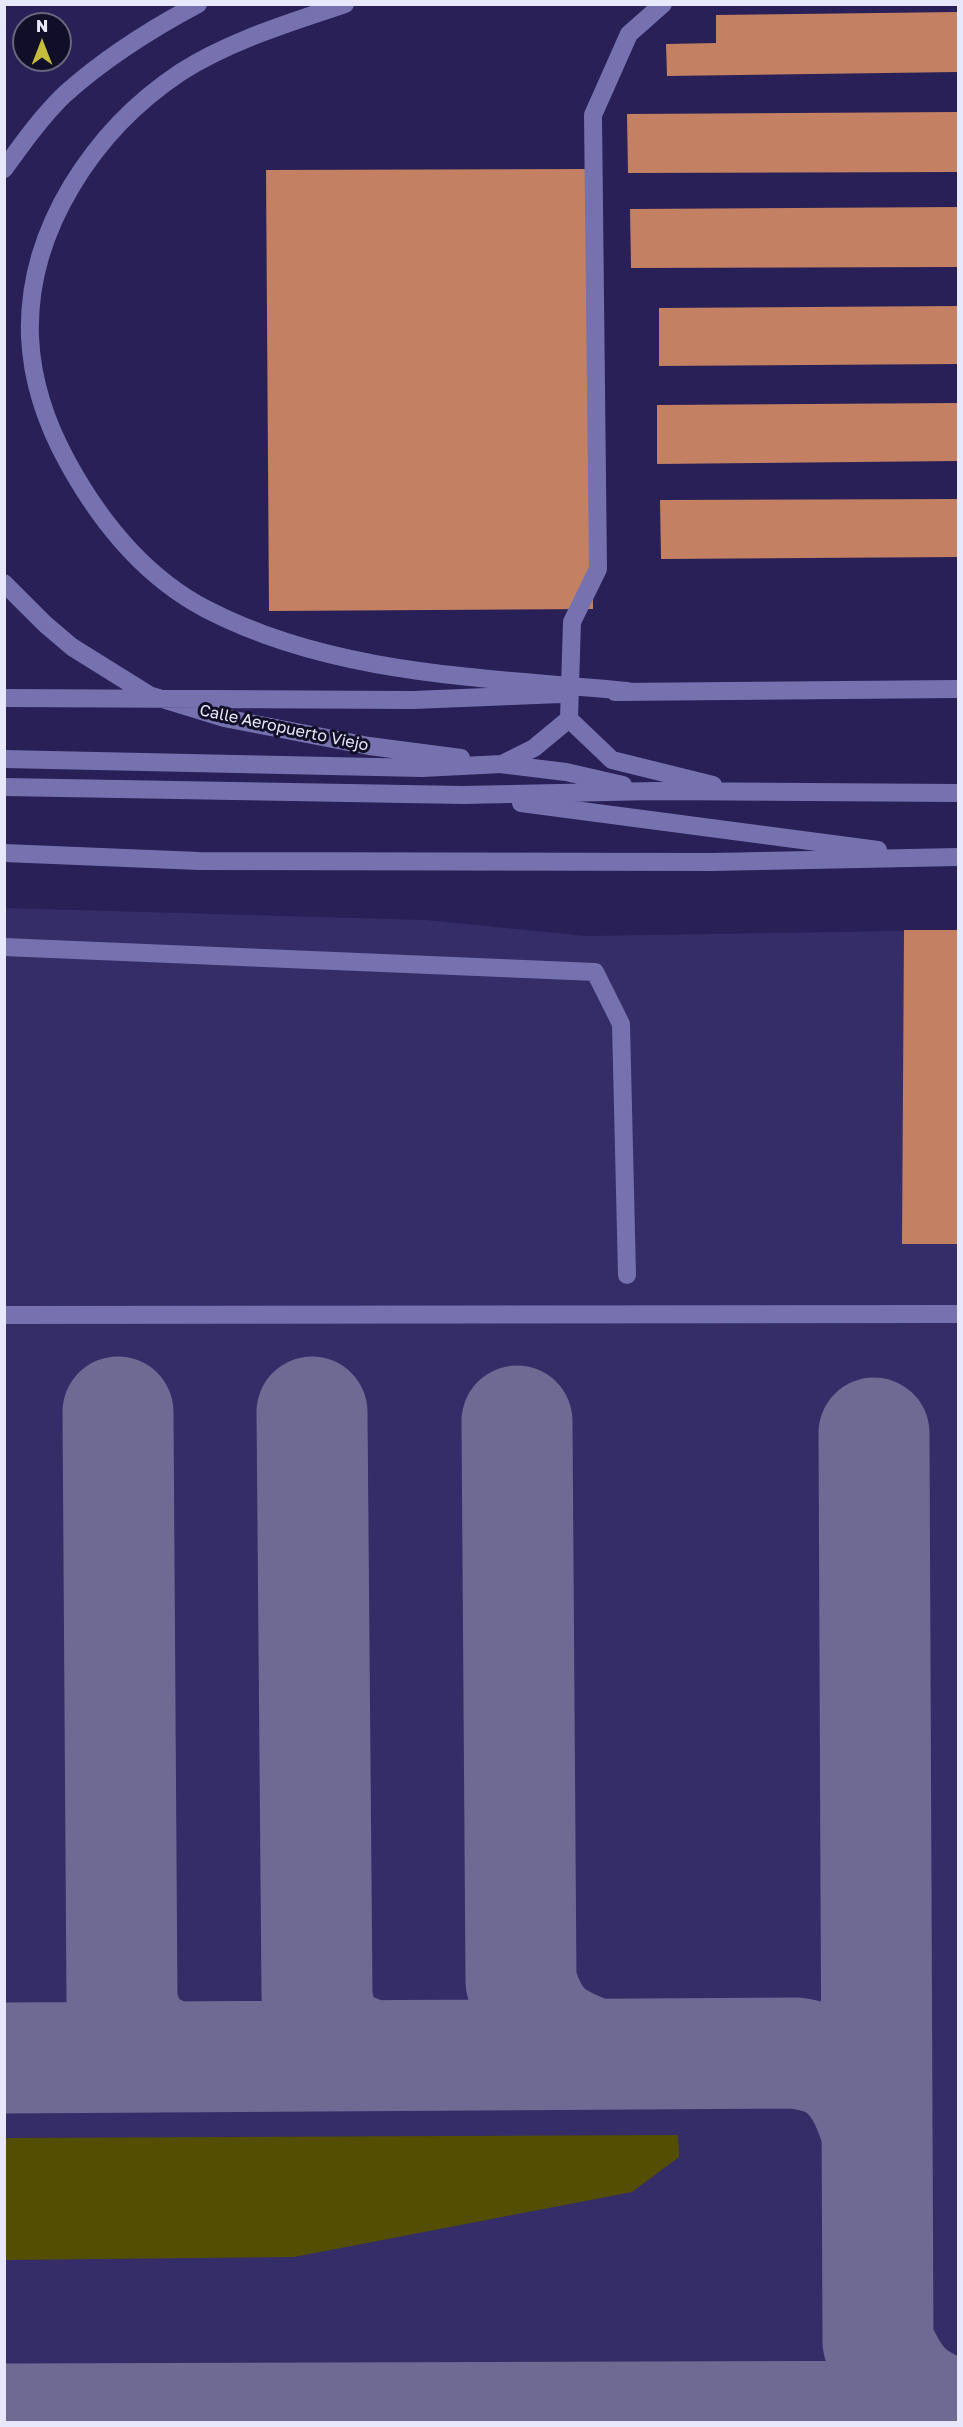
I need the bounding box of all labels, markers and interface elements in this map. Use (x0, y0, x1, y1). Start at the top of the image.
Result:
north arrow (12, 12, 72, 72)
text: N (36, 16, 48, 36)
street label: Calle Aeropuerto Viejo (198, 701, 370, 755)

